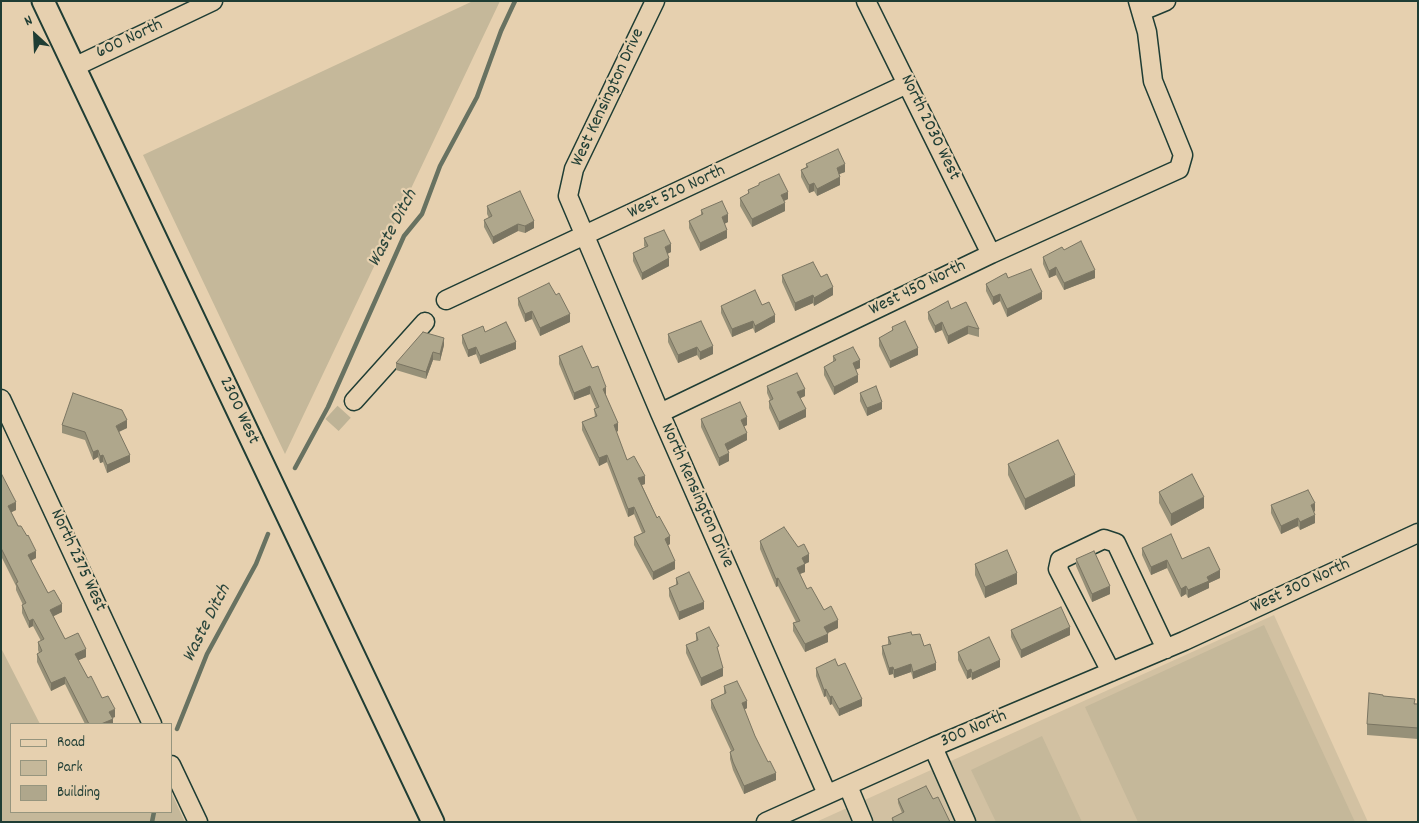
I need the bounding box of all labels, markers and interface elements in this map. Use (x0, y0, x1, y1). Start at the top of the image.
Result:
north arrow (10, 10, 60, 60)
text: N (21, 11, 36, 32)
street label: 600 North (93, 15, 167, 65)
street label: West Kensington Drive (568, 25, 650, 171)
street label: North 2030 West (894, 72, 964, 184)
street label: West 520 North (625, 161, 729, 225)
water label: Waste Ditch (364, 186, 424, 272)
street label: West 450 North (866, 256, 970, 322)
street label: 2300 West (213, 374, 263, 448)
street label: North Kensington Drive (654, 420, 738, 572)
street label: North 2375 West (44, 506, 110, 616)
street label: West 300 North (1248, 555, 1354, 619)
water label: Waste Ditch (179, 581, 237, 667)
street label: 300 North (937, 706, 1011, 754)
legend (10, 723, 172, 813)
text: Road (57, 732, 85, 754)
text: Park (57, 757, 83, 779)
text: Building (57, 782, 100, 804)

